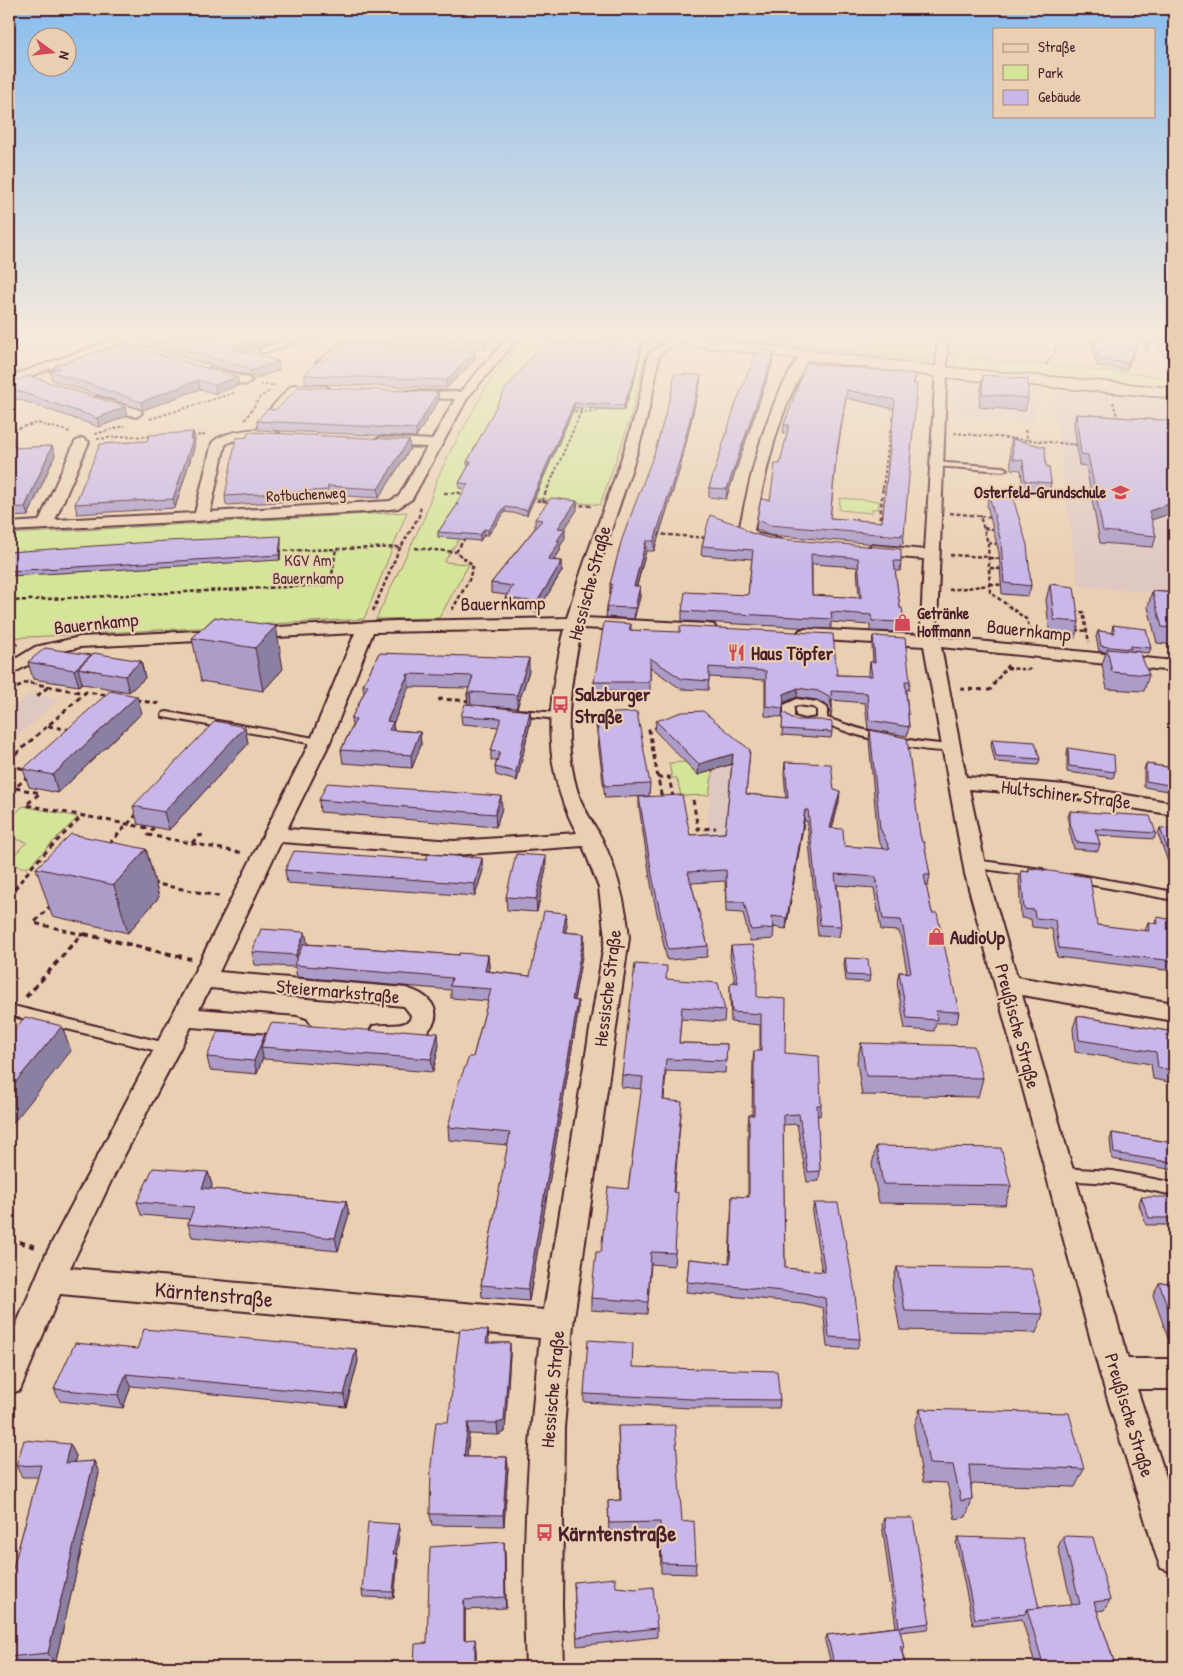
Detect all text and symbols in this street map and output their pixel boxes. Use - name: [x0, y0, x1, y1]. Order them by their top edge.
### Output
- north arrow: [28, 28, 78, 78]
- legend: [993, 28, 1156, 118]
- text: Straße: [1038, 36, 1076, 57]
- text: N: [55, 49, 75, 62]
- text: Park: [1038, 62, 1063, 83]
- text: Gebäude: [1038, 86, 1081, 107]
- street label: Rotbuchenweg: [266, 481, 346, 507]
- place label: Osterfeld-Grundschule: [974, 481, 1107, 503]
- school or university icon: Osterfeld-Grundschule: [1110, 482, 1130, 502]
- street label: Hessische Straße: [561, 522, 617, 643]
- park label: KGV Am Bauernkamp: [272, 549, 344, 589]
- street label: Bauernkamp: [461, 589, 545, 617]
- place label: Getränke Hoffmann: [917, 602, 971, 642]
- street label: Bauernkamp: [53, 606, 139, 640]
- shop icon: Getränke Hoffmann: [893, 612, 913, 632]
- street label: Bauernkamp: [986, 613, 1072, 647]
- place label: Haus Töpfer: [751, 640, 834, 667]
- restaurant icon: Haus Töpfer: [727, 643, 747, 663]
- place label: Salzburger Straße: [575, 681, 651, 730]
- bus stop icon: Salzburger Straße: [551, 695, 571, 715]
- street label: Hultschiner Straße: [1000, 773, 1133, 815]
- place label: AudioUp: [950, 924, 1006, 951]
- shop icon: AudioUp: [926, 927, 946, 947]
- street label: Hessische Straße: [587, 928, 627, 1048]
- street label: Preußische Straße: [989, 961, 1047, 1092]
- street label: Steiermarkstraße: [275, 973, 401, 1009]
- street label: Kärntenstraße: [154, 1274, 274, 1314]
- street label: Hessische Straße: [534, 1329, 570, 1449]
- street label: Preußische Straße: [1099, 1350, 1161, 1480]
- place label: Kärntenstraße: [558, 1518, 677, 1549]
- bus stop icon: Kärntenstraße: [534, 1523, 554, 1543]

